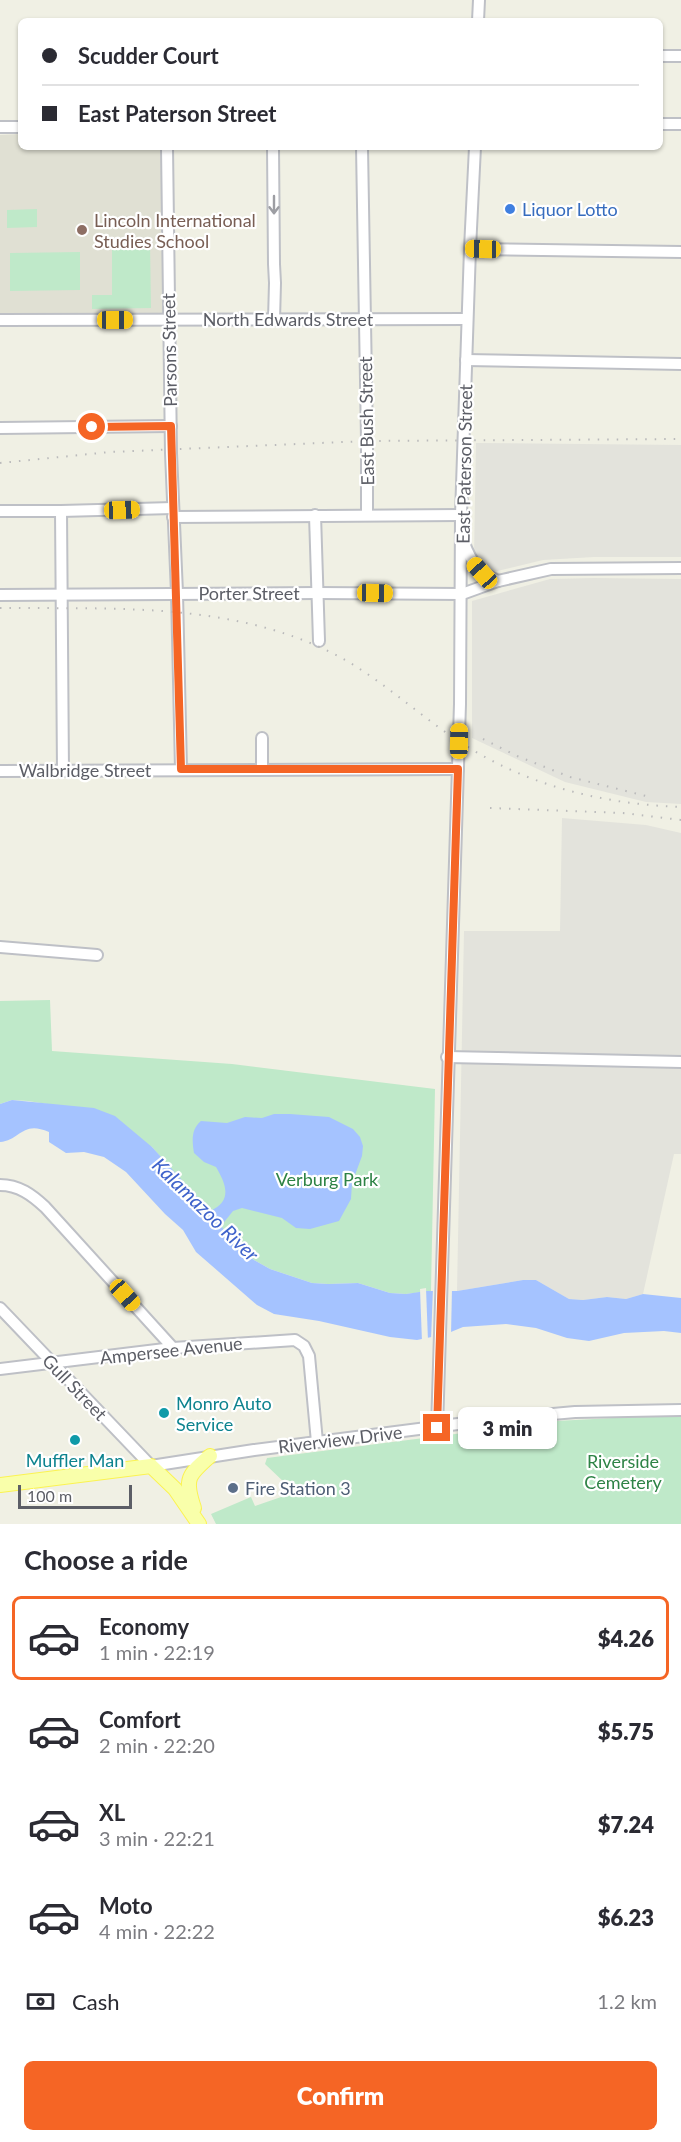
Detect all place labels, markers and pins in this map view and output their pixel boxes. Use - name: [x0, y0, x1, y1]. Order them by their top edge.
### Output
- place label: Liquor Lotto: [522, 198, 618, 220]
- marker: Liquor Lotto: [503, 202, 517, 216]
- place label: Lincoln International Studies School: [94, 209, 256, 252]
- marker: Lincoln International Studies School: [75, 223, 89, 237]
- place label: Monro Auto Service: [176, 1392, 272, 1435]
- marker: Monro Auto Service: [157, 1406, 171, 1420]
- marker: Muffler Man: [68, 1433, 82, 1447]
- place label: Muffler Man: [26, 1449, 124, 1471]
- place label: Fire Station 3: [245, 1477, 351, 1499]
- marker: Fire Station 3: [226, 1481, 240, 1495]

